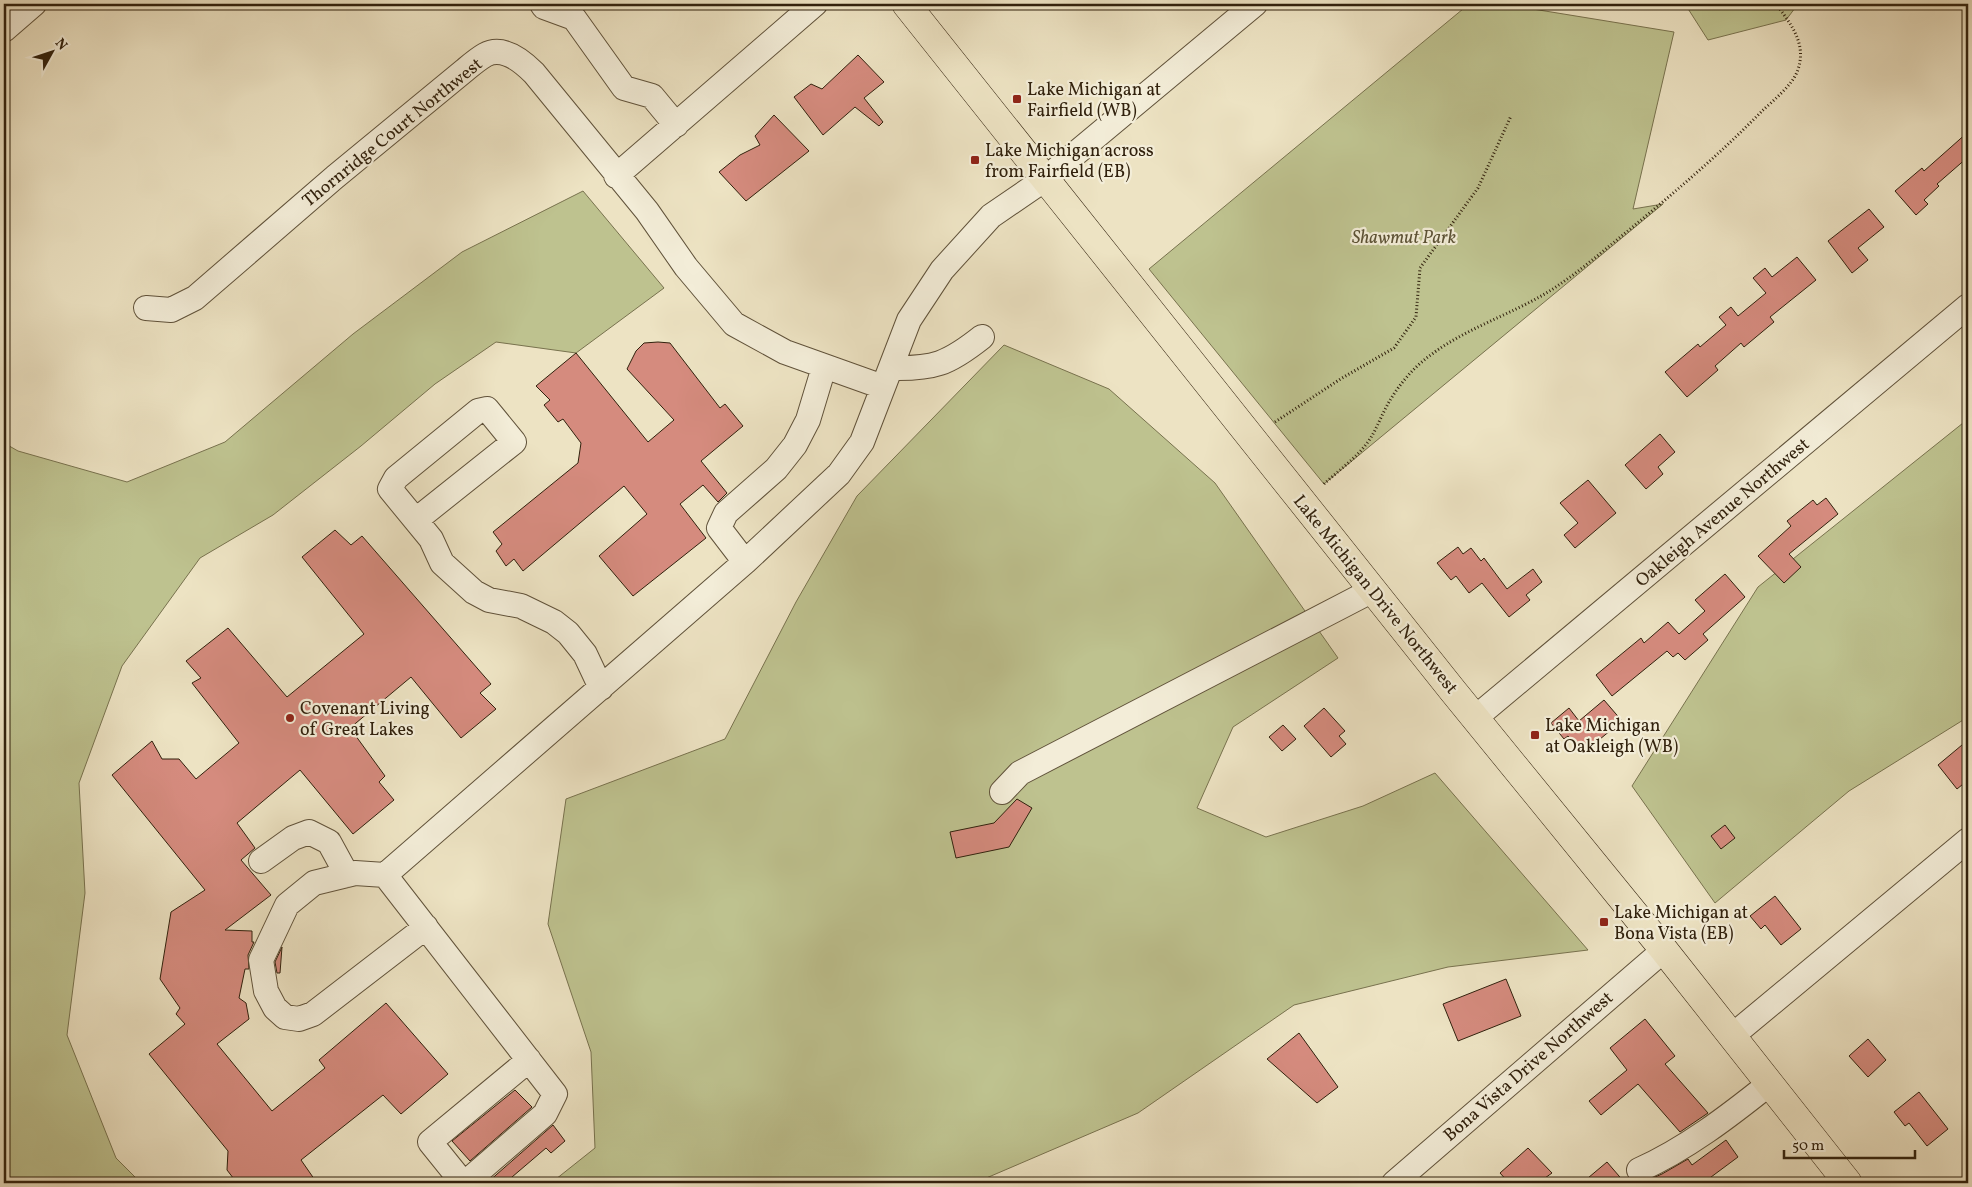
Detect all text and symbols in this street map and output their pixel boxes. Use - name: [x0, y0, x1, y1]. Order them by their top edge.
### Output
- north arrow: [28, 28, 78, 78]
- text: N: [50, 35, 71, 55]
- street label: Thornridge Court Northwest: [298, 53, 488, 214]
- place label: Lake Michigan at Fairfield (WB): [1027, 78, 1161, 124]
- marker: Lake Michigan at Fairfield (WB): [1011, 93, 1023, 105]
- place label: Lake Michigan across from Fairfield (EB): [985, 139, 1154, 185]
- marker: Lake Michigan across from Fairfield (EB): [969, 154, 981, 166]
- park label: Shawmut Park: [1352, 226, 1456, 251]
- street label: Oakleigh Avenue Northwest: [1631, 433, 1815, 594]
- street label: Lake Michigan Drive Northwest: [1287, 490, 1463, 700]
- place label: Covenant Living of Great Lakes: [300, 697, 430, 743]
- marker: Covenant Living of Great Lakes: [284, 712, 296, 724]
- place label: Lake Michigan at Oakleigh (WB): [1545, 714, 1678, 760]
- marker: Lake Michigan at Oakleigh (WB): [1529, 729, 1541, 741]
- place label: Lake Michigan at Bona Vista (EB): [1614, 901, 1748, 947]
- marker: Lake Michigan at Bona Vista (EB): [1598, 916, 1610, 928]
- street label: Bona Vista Drive Northwest: [1439, 986, 1619, 1148]
- scale bar: [1784, 1127, 1916, 1159]
- text: 50 m: [1792, 1136, 1824, 1157]

